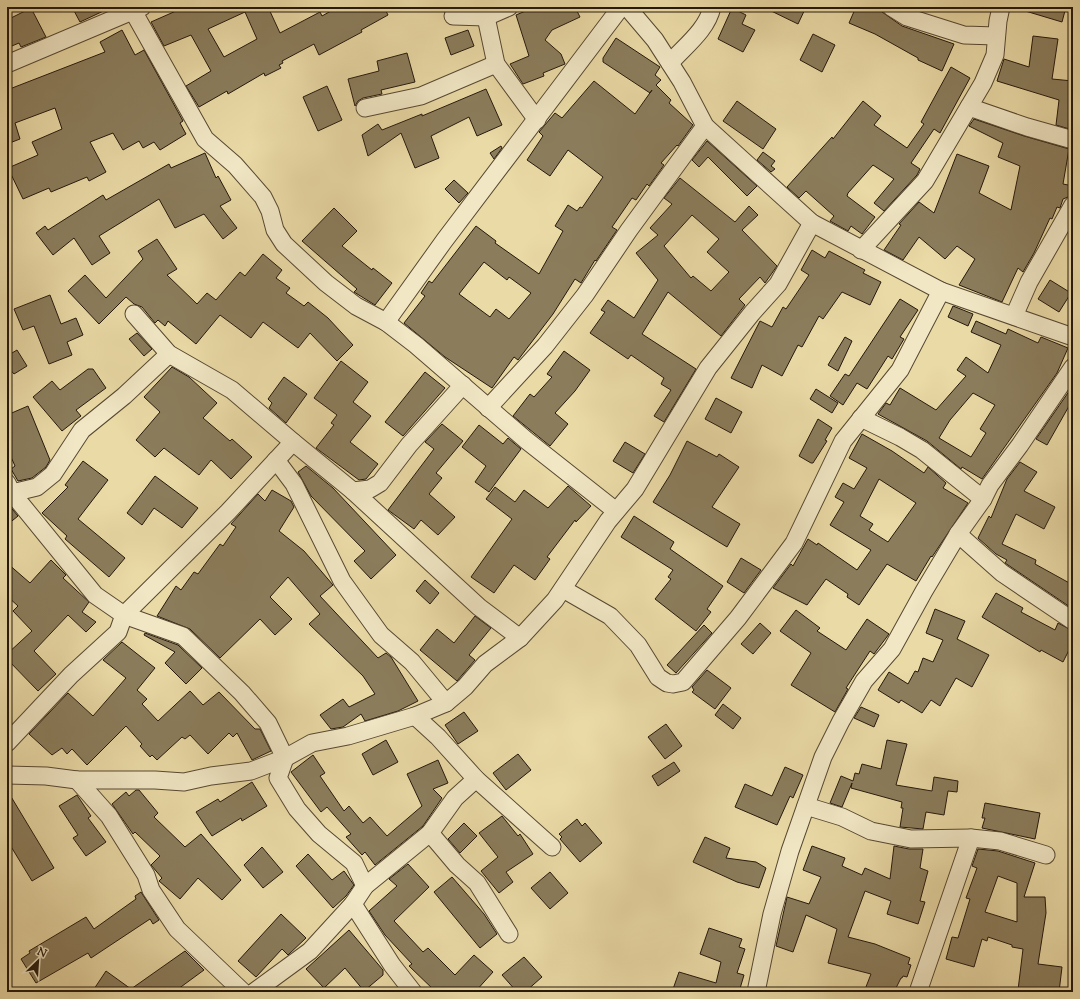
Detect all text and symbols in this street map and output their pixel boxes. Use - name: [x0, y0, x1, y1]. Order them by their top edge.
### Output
- north arrow: [18, 941, 58, 981]
- text: N: [34, 943, 49, 962]

